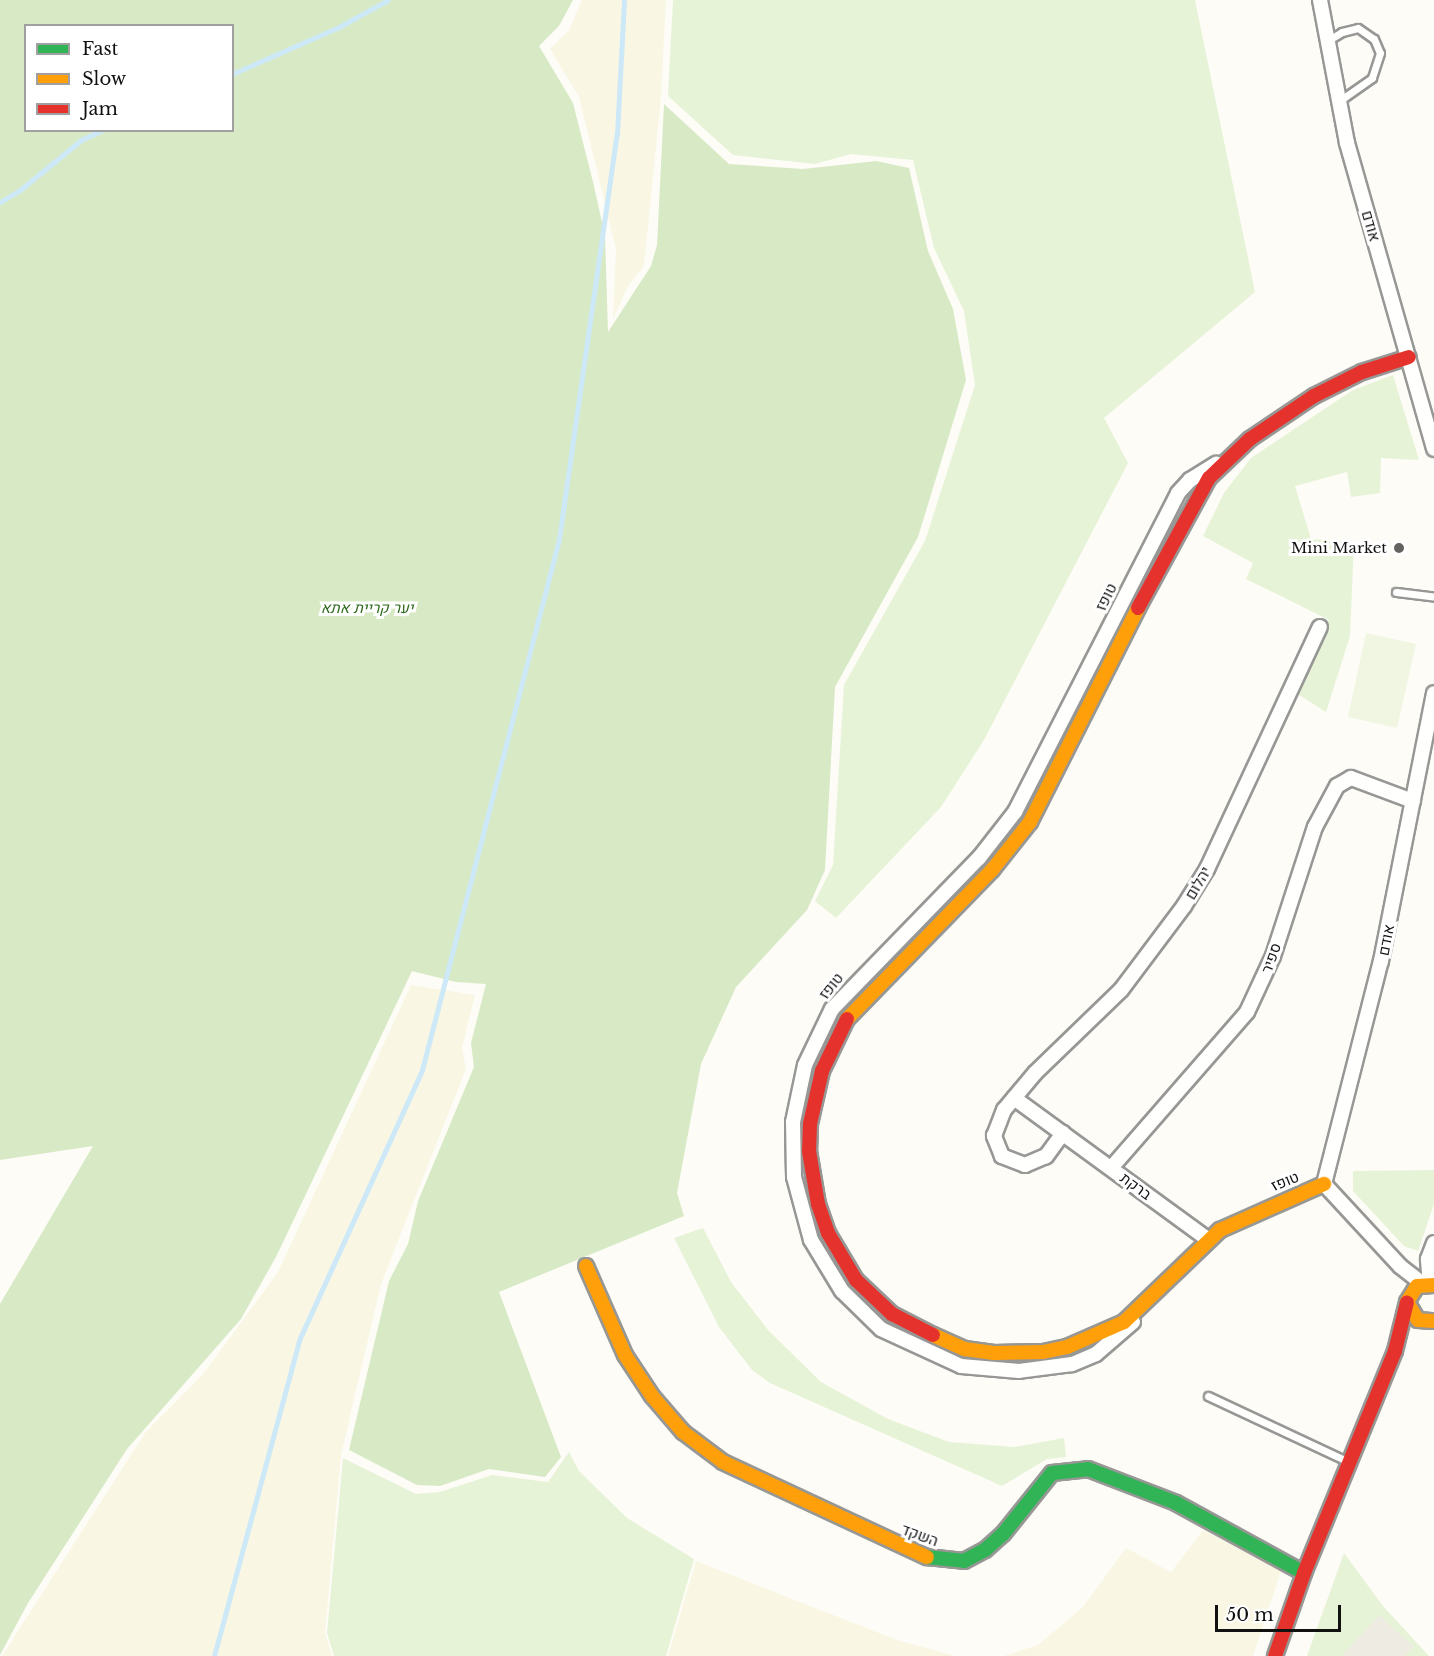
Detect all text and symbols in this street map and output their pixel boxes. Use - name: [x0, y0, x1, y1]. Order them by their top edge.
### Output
- legend: [24, 24, 234, 132]
- text: Fast: [82, 38, 118, 60]
- text: Slow: [82, 68, 126, 90]
- text: Jam: [82, 98, 118, 120]
- street label: אודם: [1358, 208, 1384, 244]
- place label: Mini Market: [1291, 539, 1387, 557]
- marker: Mini Market: [1392, 541, 1406, 555]
- street label: טופז: [1092, 580, 1120, 614]
- park label: יער קריית אתא: [321, 599, 413, 617]
- street label: יהלום: [1181, 863, 1215, 903]
- street label: אודם: [1374, 923, 1398, 957]
- street label: ספיר: [1257, 940, 1285, 976]
- street label: טופז: [815, 969, 847, 1003]
- street label: טופז: [1268, 1167, 1302, 1195]
- street label: ברקת: [1117, 1169, 1155, 1203]
- street label: השקד: [899, 1520, 941, 1550]
- scale bar: [1218, 1593, 1344, 1631]
- text: 50 m: [1226, 1604, 1274, 1626]

